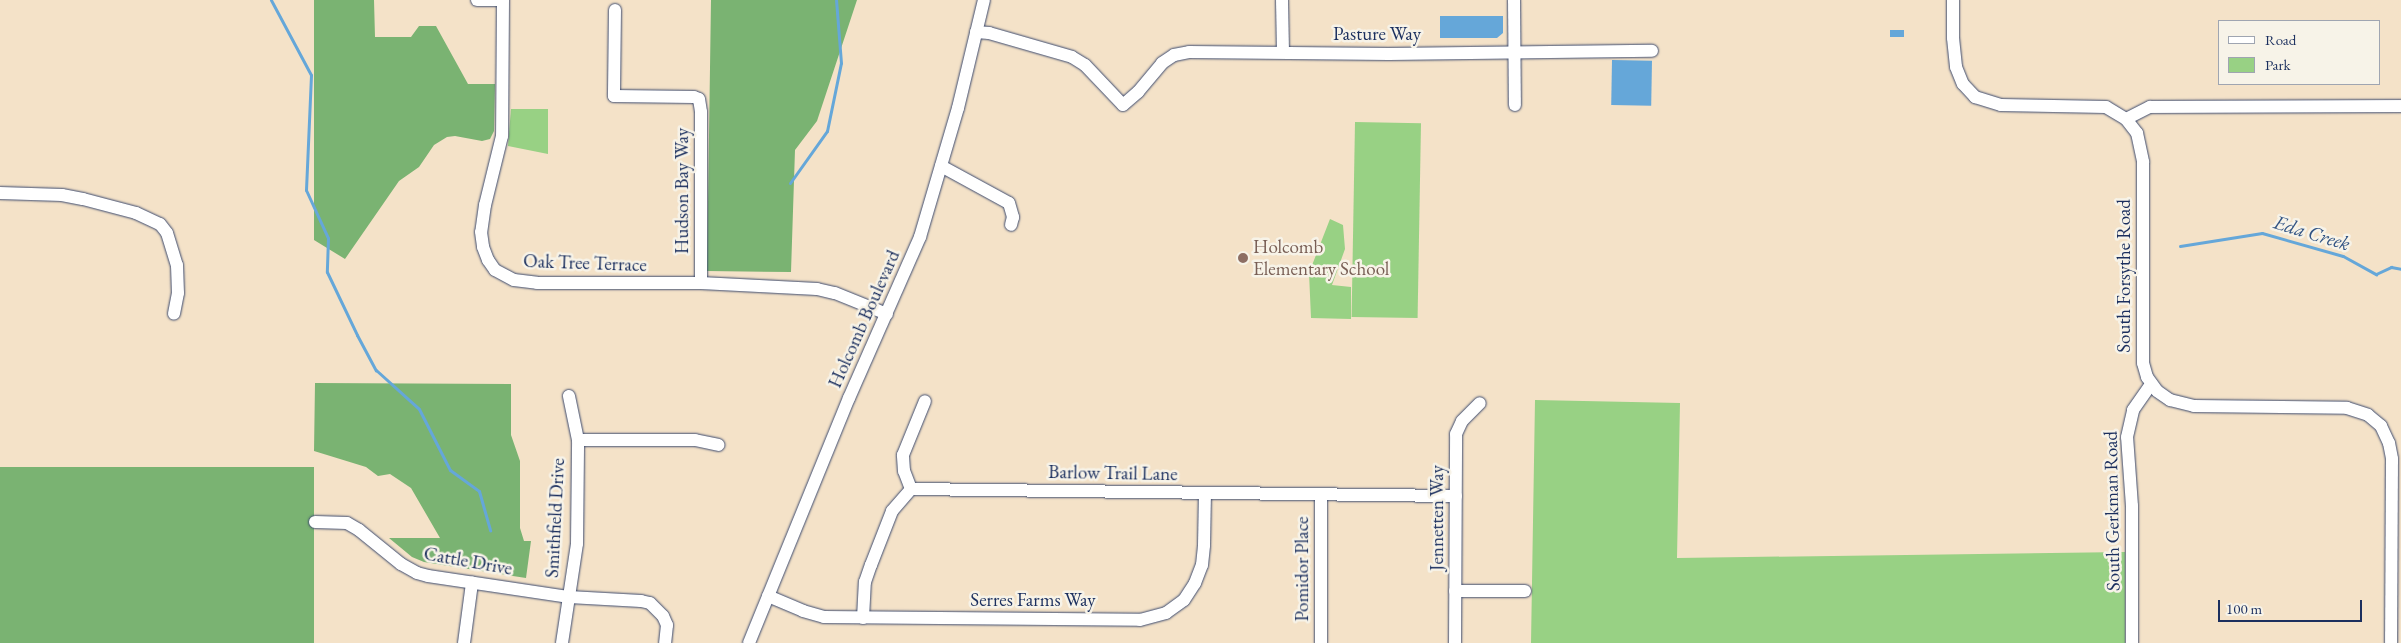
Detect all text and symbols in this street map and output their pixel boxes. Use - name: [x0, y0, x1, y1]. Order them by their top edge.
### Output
- legend: [2218, 20, 2381, 85]
- street label: Pasture Way: [1333, 23, 1421, 45]
- text: Road: [2265, 30, 2296, 49]
- text: Park: [2265, 55, 2291, 74]
- street label: Hudson Bay Way: [671, 128, 693, 254]
- street label: South Forsythe Road: [2113, 199, 2135, 353]
- water label: Eda Creek: [2271, 210, 2353, 256]
- place label: Holcomb Elementary School: [1253, 236, 1389, 280]
- street label: Holcomb Boulevard: [823, 247, 905, 391]
- street label: Oak Tree Terrace: [523, 249, 647, 277]
- marker: Holcomb Elementary School: [1237, 252, 1249, 264]
- street label: South Gerkman Road: [2099, 431, 2125, 591]
- street label: Smithfield Drive: [540, 458, 570, 578]
- street label: Barlow Trail Lane: [1048, 460, 1178, 486]
- street label: Jennetten Way: [1426, 465, 1448, 571]
- street label: Pomidor Place: [1291, 517, 1313, 621]
- street label: Cattle Drive: [422, 542, 514, 580]
- street label: Serres Farms Way: [970, 589, 1096, 611]
- scale bar: [2221, 590, 2365, 622]
- text: 100 m: [2226, 599, 2262, 618]

